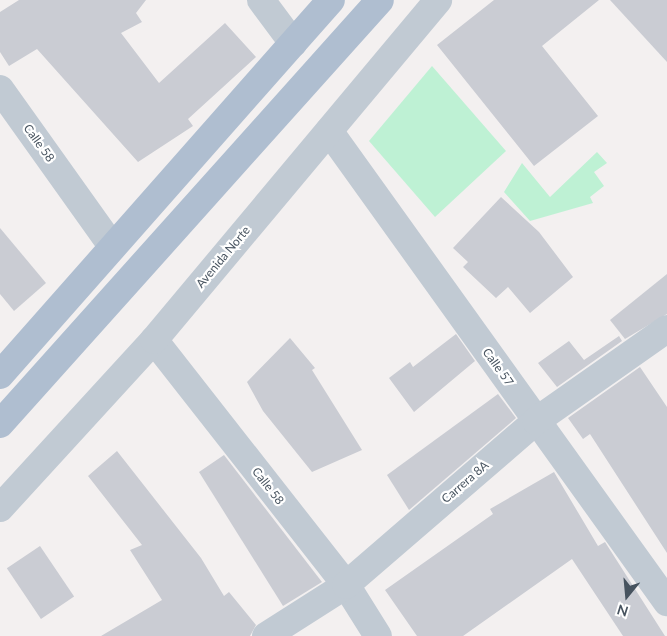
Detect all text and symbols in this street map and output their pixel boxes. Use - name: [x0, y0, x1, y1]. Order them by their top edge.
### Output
- street label: Calle 58: [21, 121, 57, 165]
- street label: Avenida Norte: [193, 223, 253, 291]
- street label: Calle 57: [480, 345, 516, 389]
- street label: Carrera 8A: [439, 458, 491, 506]
- street label: Calle 58: [249, 465, 287, 507]
- north arrow: [602, 571, 652, 621]
- text: N: [615, 601, 630, 621]

